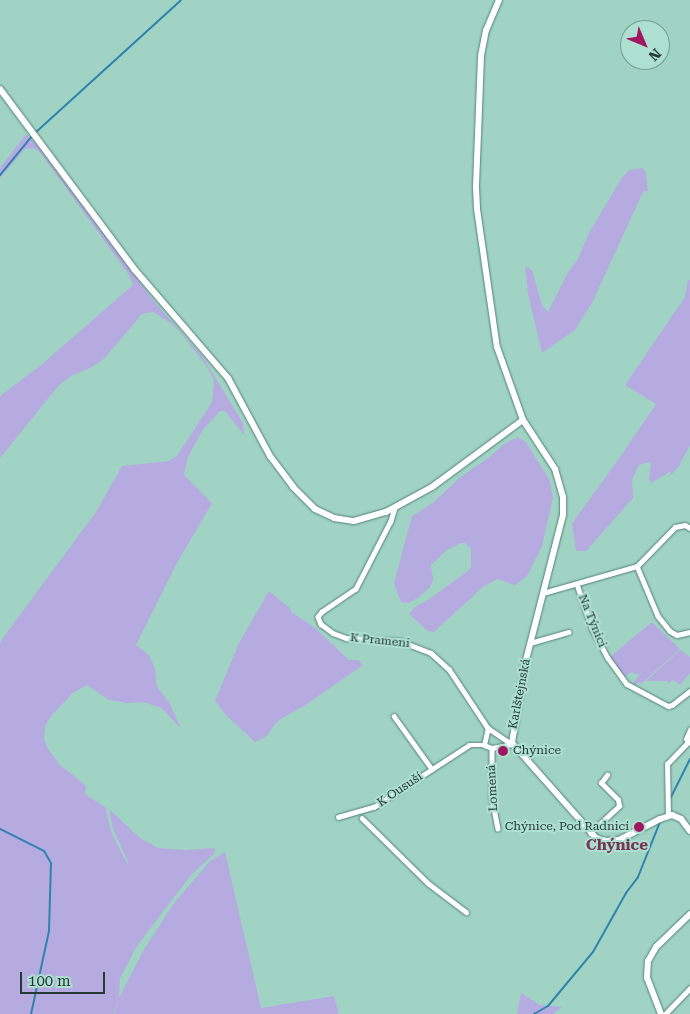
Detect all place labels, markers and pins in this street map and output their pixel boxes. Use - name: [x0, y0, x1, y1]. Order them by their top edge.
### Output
- place label: Chýnice: [513, 744, 561, 758]
- marker: Chýnice: [497, 745, 509, 757]
- place label: Chýnice, Pod Radnicí: [505, 820, 629, 834]
- marker: Chýnice, Pod Radnicí: [633, 821, 645, 833]

